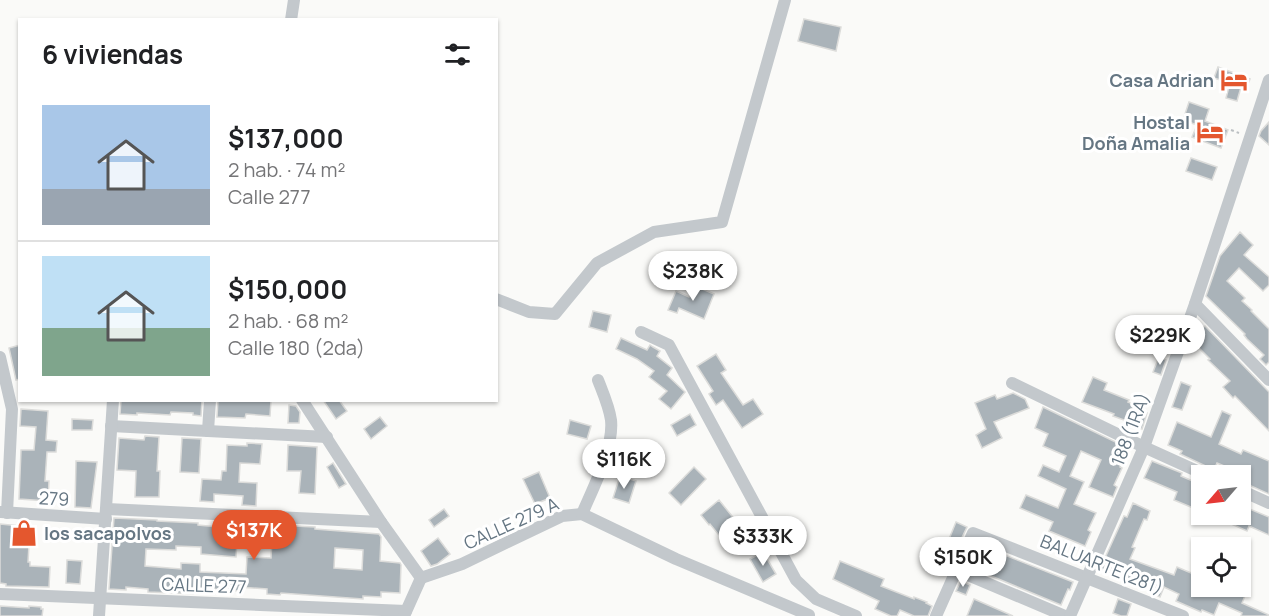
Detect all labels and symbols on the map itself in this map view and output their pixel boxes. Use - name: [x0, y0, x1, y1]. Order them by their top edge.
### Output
- hotel icon: Casa Adrian: [1219, 65, 1249, 95]
- place label: Casa Adrian: [1110, 68, 1214, 92]
- place label: Hostal Doña Amalia: [1082, 110, 1190, 155]
- hotel icon: Hostal Doña Amalia: [1195, 117, 1225, 147]
- pin: $238K: [651, 251, 735, 302]
- pin: $229K: [1118, 315, 1202, 366]
- street label: 188 (1RA): [1105, 389, 1155, 469]
- pin: $116K: [582, 439, 666, 490]
- north arrow: [1191, 465, 1251, 525]
- street label: 279: [38, 485, 70, 511]
- street label: CALLE 279 A: [460, 491, 563, 555]
- pin: $137K: [212, 510, 296, 561]
- pin: $333K: [721, 516, 805, 567]
- shop icon: los sacapolvos: [9, 518, 39, 548]
- place label: los sacapolvos: [44, 521, 172, 545]
- street label: BALUARTE(281): [1037, 528, 1167, 600]
- pin: $150K: [921, 537, 1005, 588]
- street label: CALLE 277: [161, 572, 247, 598]

